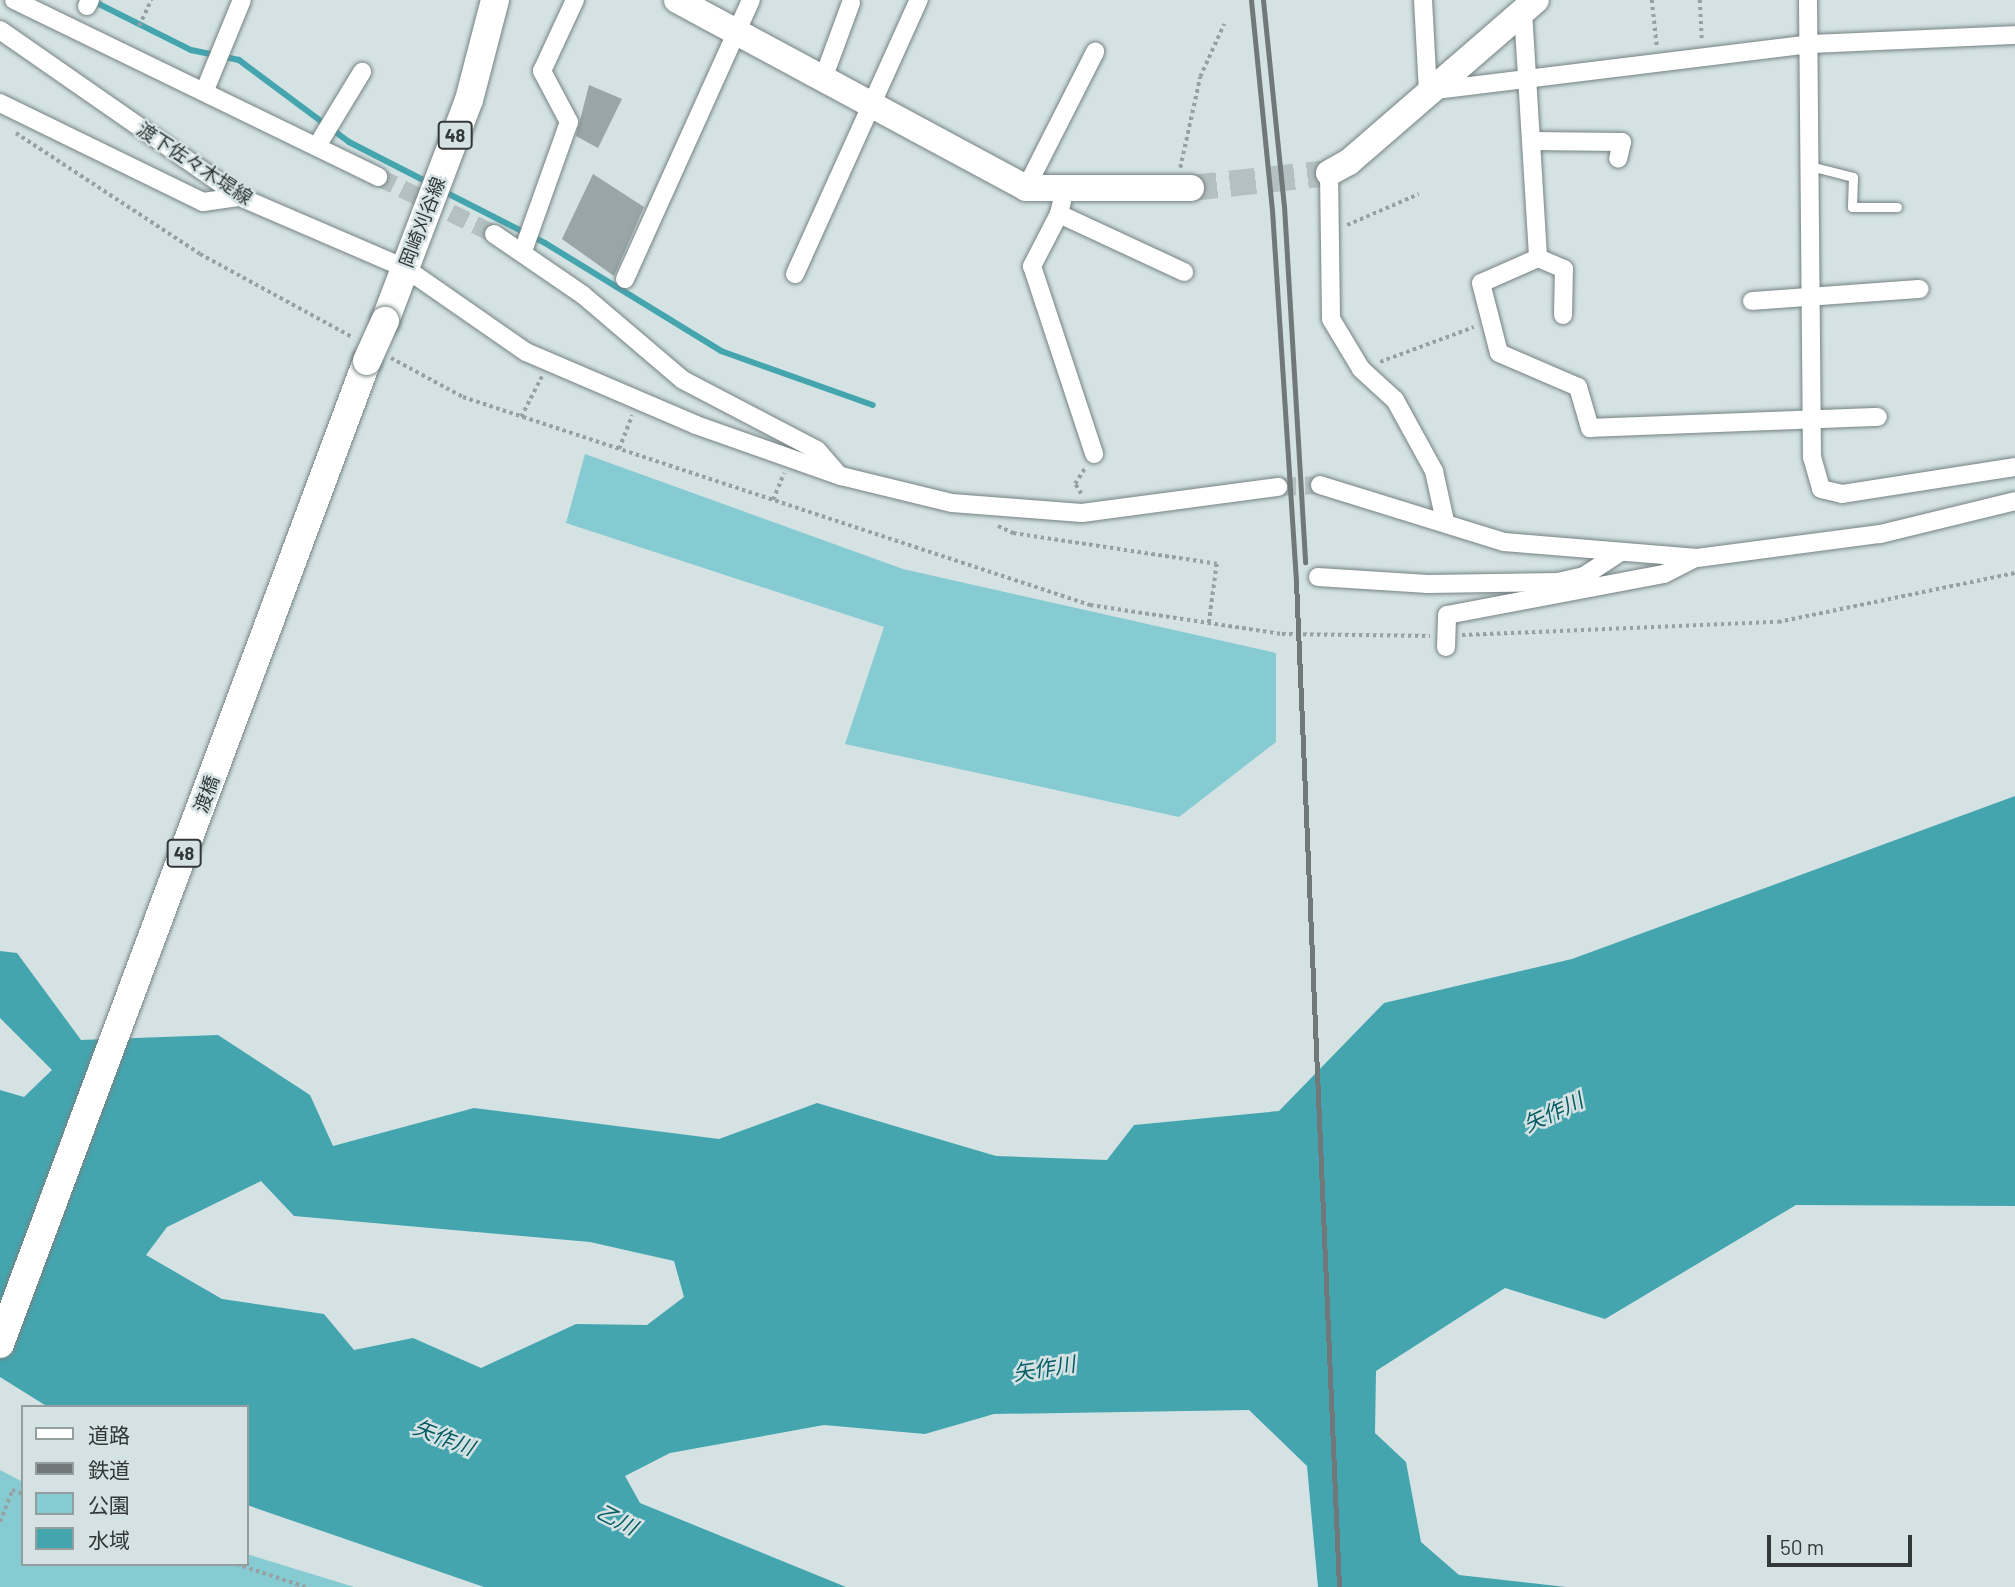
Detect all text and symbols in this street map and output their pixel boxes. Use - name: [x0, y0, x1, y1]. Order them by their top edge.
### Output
- street label: 渡下佐々木堤線: [133, 117, 257, 209]
- road number: 48: [438, 120, 472, 150]
- street label: 岡崎刈谷線: [394, 174, 450, 270]
- street label: 渡橋: [189, 772, 223, 816]
- road number: 48: [166, 838, 202, 868]
- water label: 矢作川: [1519, 1087, 1587, 1137]
- water label: 矢作川: [1011, 1351, 1077, 1385]
- legend: [21, 1405, 248, 1566]
- water label: 矢作川: [410, 1414, 478, 1460]
- text: 道路: [88, 1422, 130, 1447]
- text: 鉄道: [88, 1457, 130, 1482]
- text: 公園: [88, 1492, 130, 1517]
- water label: 乙川: [593, 1498, 641, 1540]
- scale bar: [1770, 1520, 1915, 1564]
- text: 水域: [88, 1527, 130, 1552]
- text: 50 m: [1780, 1534, 1824, 1559]

